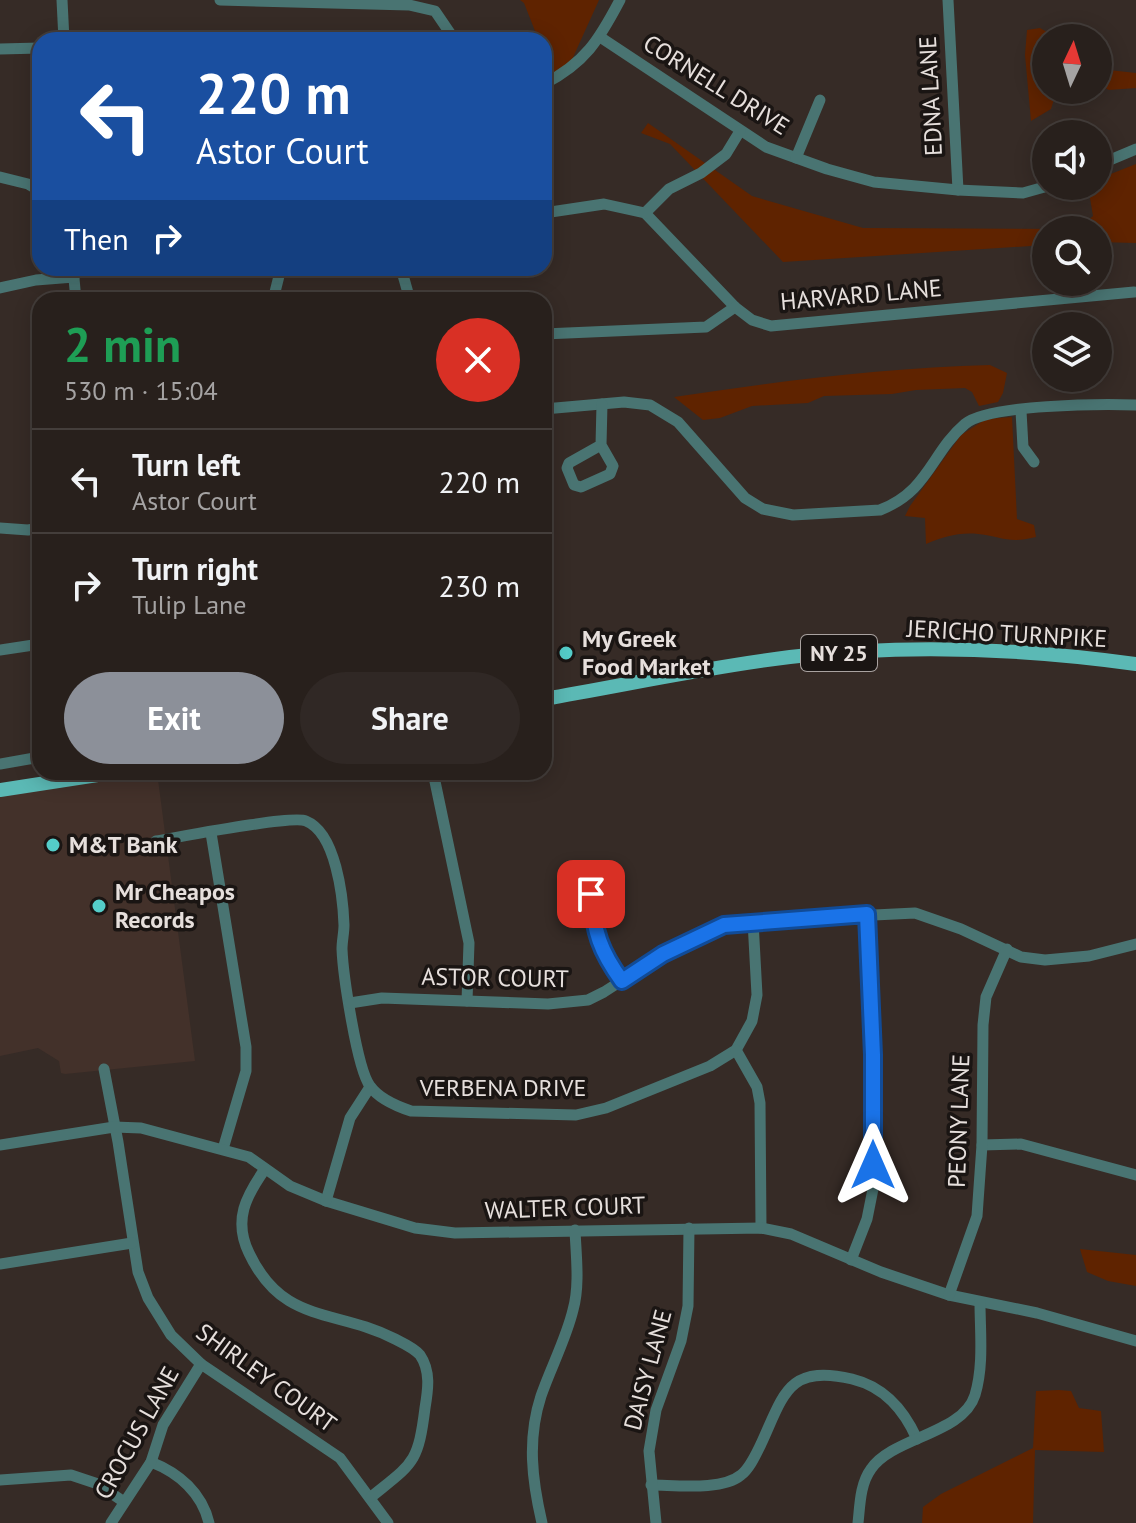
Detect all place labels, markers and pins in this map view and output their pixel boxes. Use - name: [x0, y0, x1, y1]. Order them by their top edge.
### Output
- place label: My Greek Food Market: [582, 623, 711, 682]
- marker: My Greek Food Market: [557, 644, 575, 662]
- place label: M&T Bank: [69, 829, 178, 860]
- marker: M&T Bank: [44, 836, 62, 854]
- pin: [557, 860, 625, 928]
- place label: Mr Cheapos Records: [115, 876, 235, 935]
- marker: Mr Cheapos Records: [90, 897, 108, 915]

